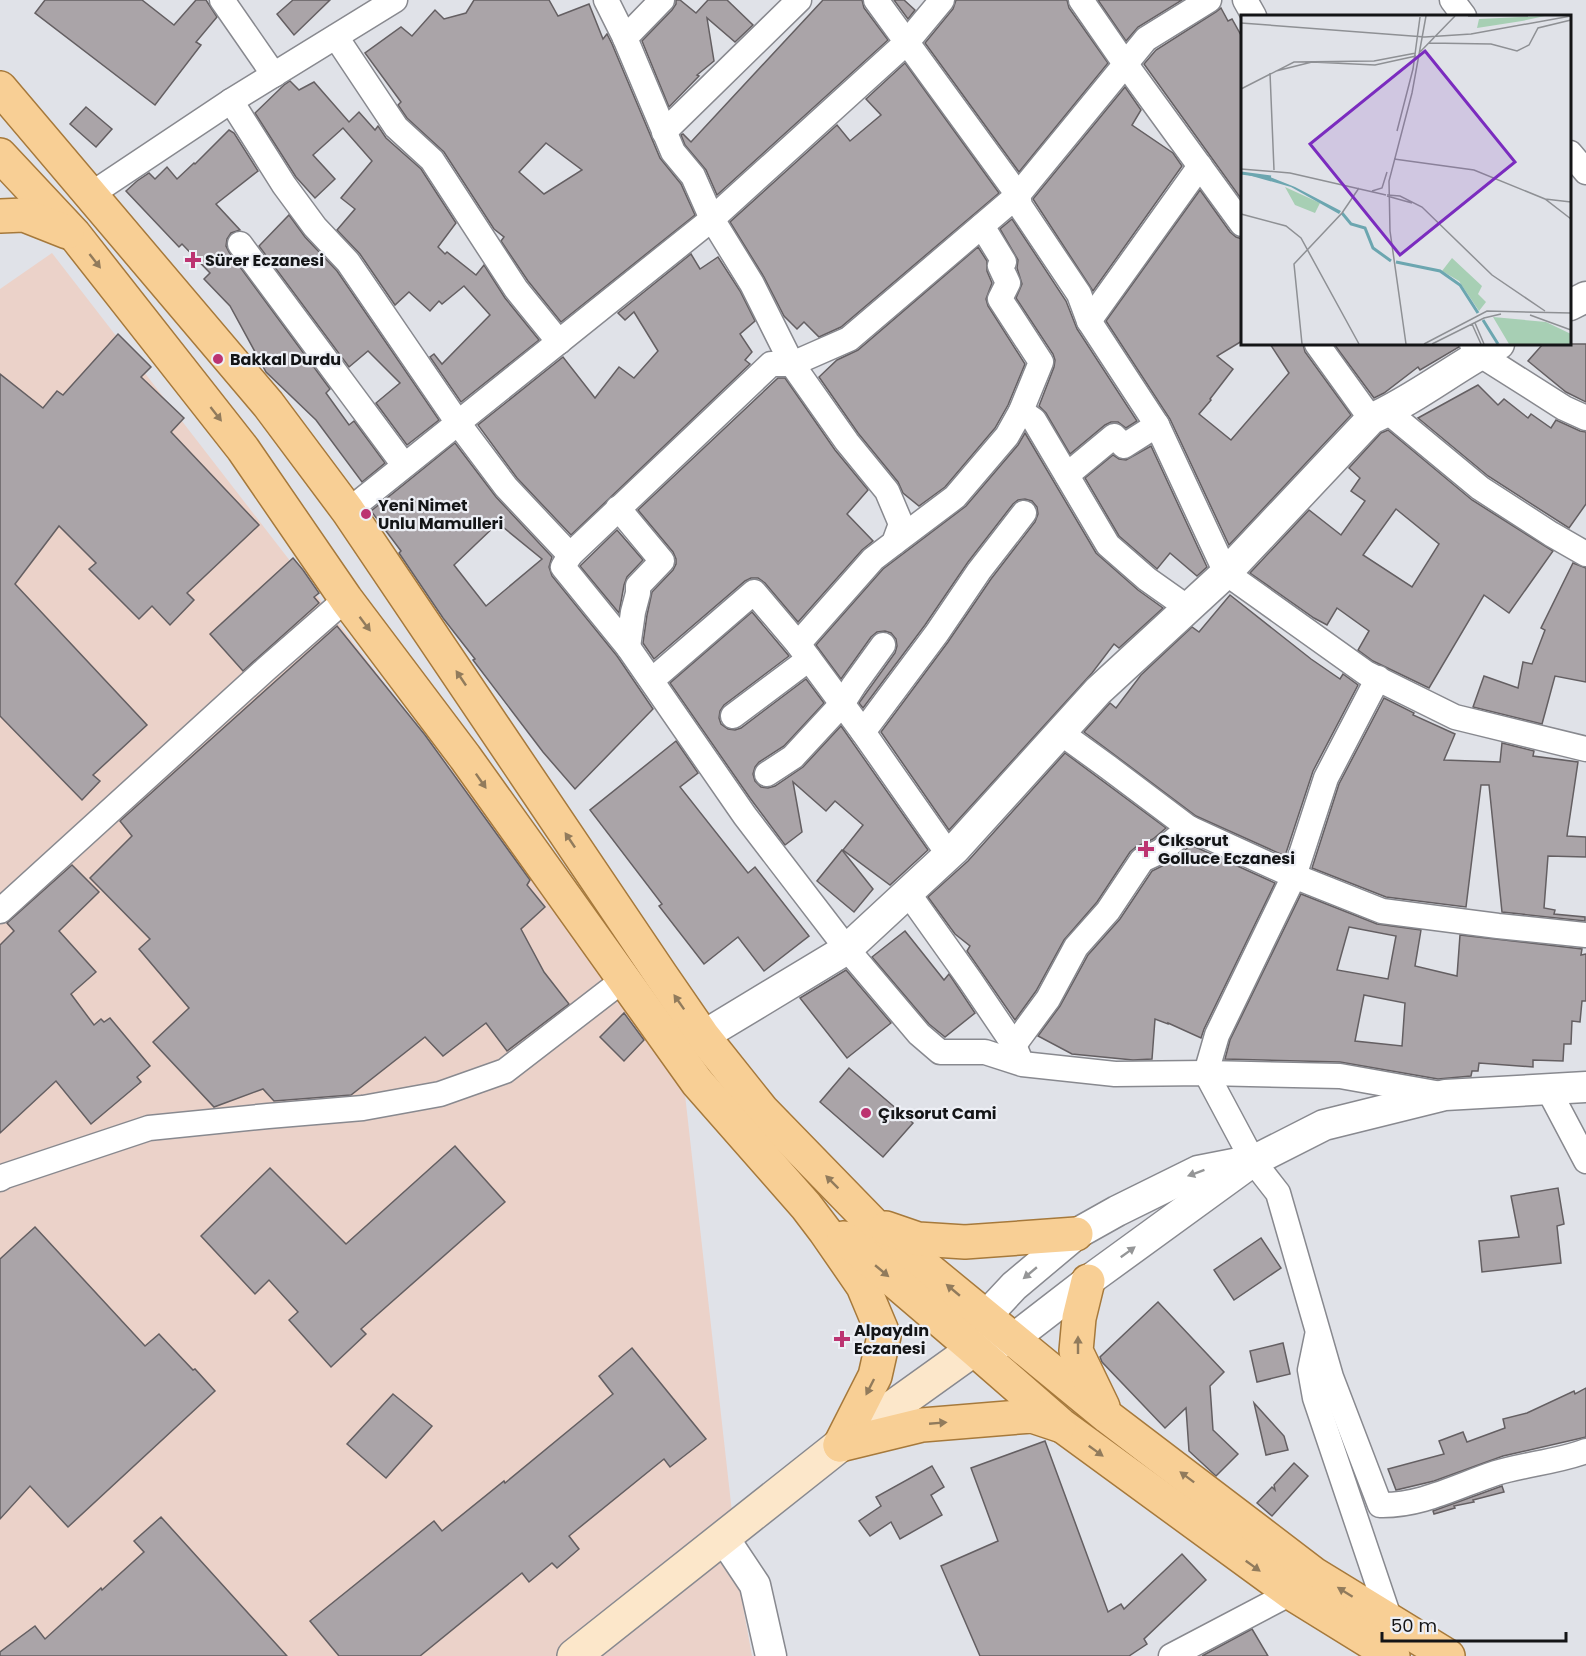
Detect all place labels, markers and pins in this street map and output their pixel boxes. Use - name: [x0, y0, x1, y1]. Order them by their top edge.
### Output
- place label: Sürer Eczanesi: [205, 249, 324, 272]
- marker: Sürer Eczanesi: [186, 253, 200, 267]
- place label: Bakkal Durdu: [230, 348, 341, 371]
- marker: Bakkal Durdu: [211, 352, 225, 366]
- place label: Yeni Nimet Unlu Mamulleri: [378, 494, 503, 535]
- marker: Yeni Nimet Unlu Mamulleri: [359, 507, 373, 521]
- place label: Cıksorut Golluce Eczanesi: [1158, 829, 1295, 870]
- marker: Cıksorut Golluce Eczanesi: [1139, 842, 1153, 856]
- place label: Çıksorut Cami: [878, 1102, 997, 1125]
- marker: Çıksorut Cami: [859, 1106, 873, 1120]
- place label: Alpaydın Eczanesi: [854, 1319, 929, 1360]
- marker: Alpaydın Eczanesi: [835, 1332, 849, 1346]

